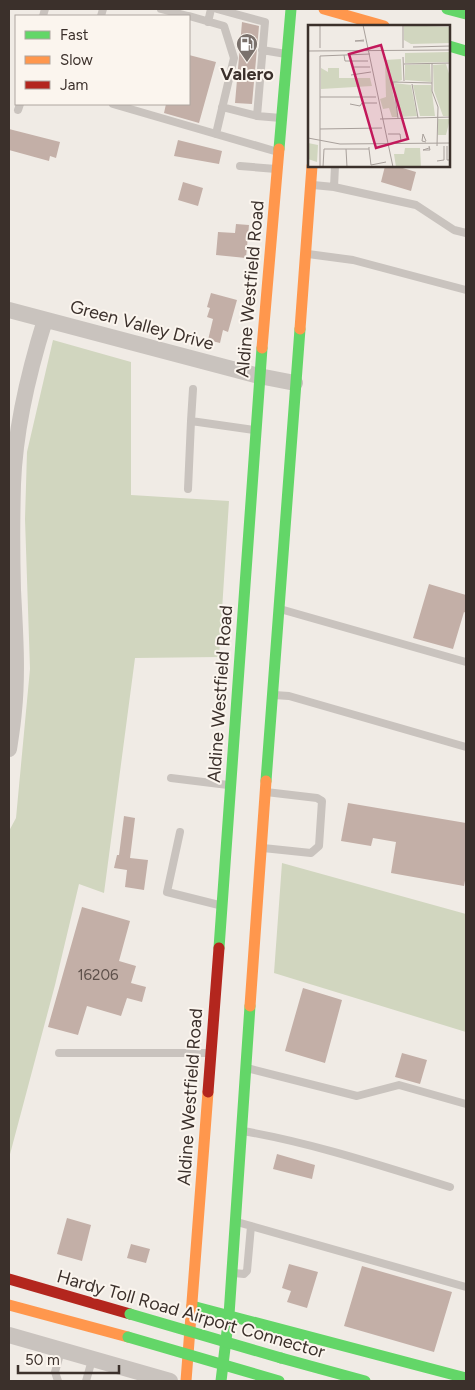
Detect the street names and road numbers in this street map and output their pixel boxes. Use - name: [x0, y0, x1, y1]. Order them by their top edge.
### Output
- street label: Aldine Westfield Road: [231, 199, 269, 379]
- street label: Green Valley Drive: [68, 295, 216, 355]
- street label: Aldine Westfield Road: [203, 605, 237, 783]
- street label: Aldine Westfield Road: [173, 1008, 207, 1186]
- street label: Hardy Toll Road Airport Connector: [54, 1265, 328, 1363]

